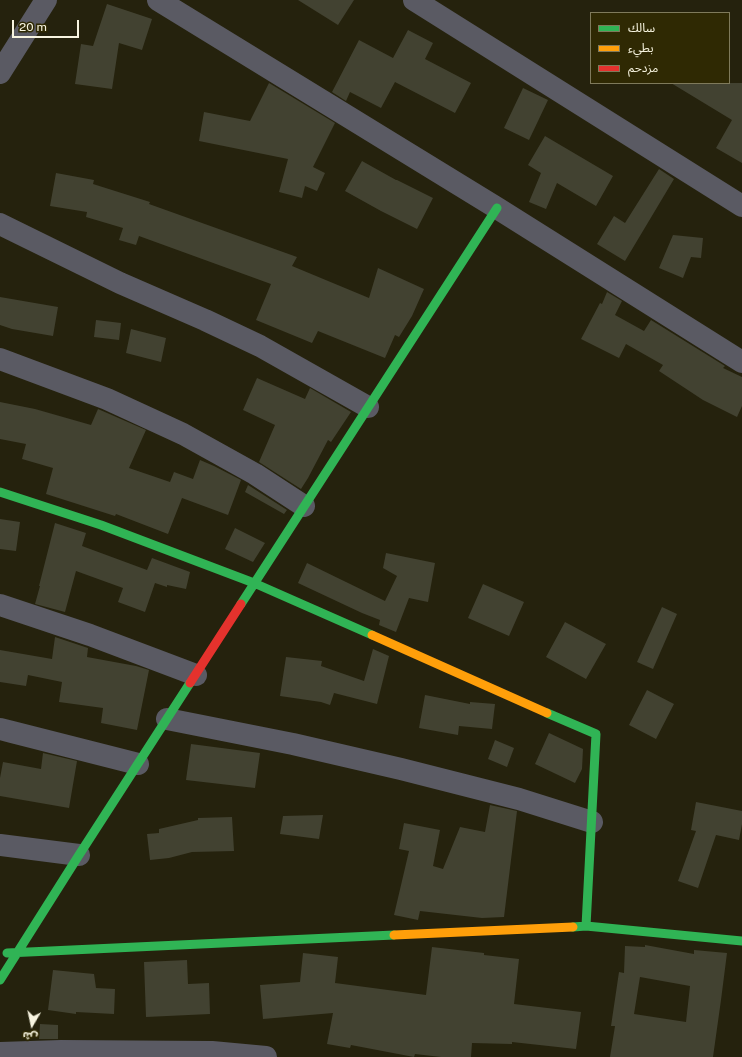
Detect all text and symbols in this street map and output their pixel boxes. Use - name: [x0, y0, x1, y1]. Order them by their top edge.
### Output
- scale bar: [14, 12, 81, 38]
- legend: [590, 12, 730, 84]
- text: 20 m: [19, 20, 47, 34]
- text: سالك: [628, 21, 655, 35]
- text: بطيء: [628, 41, 654, 55]
- text: مزدحم: [628, 61, 658, 75]
- north arrow: [12, 1005, 52, 1045]
- text: ش: [22, 1030, 39, 1044]

